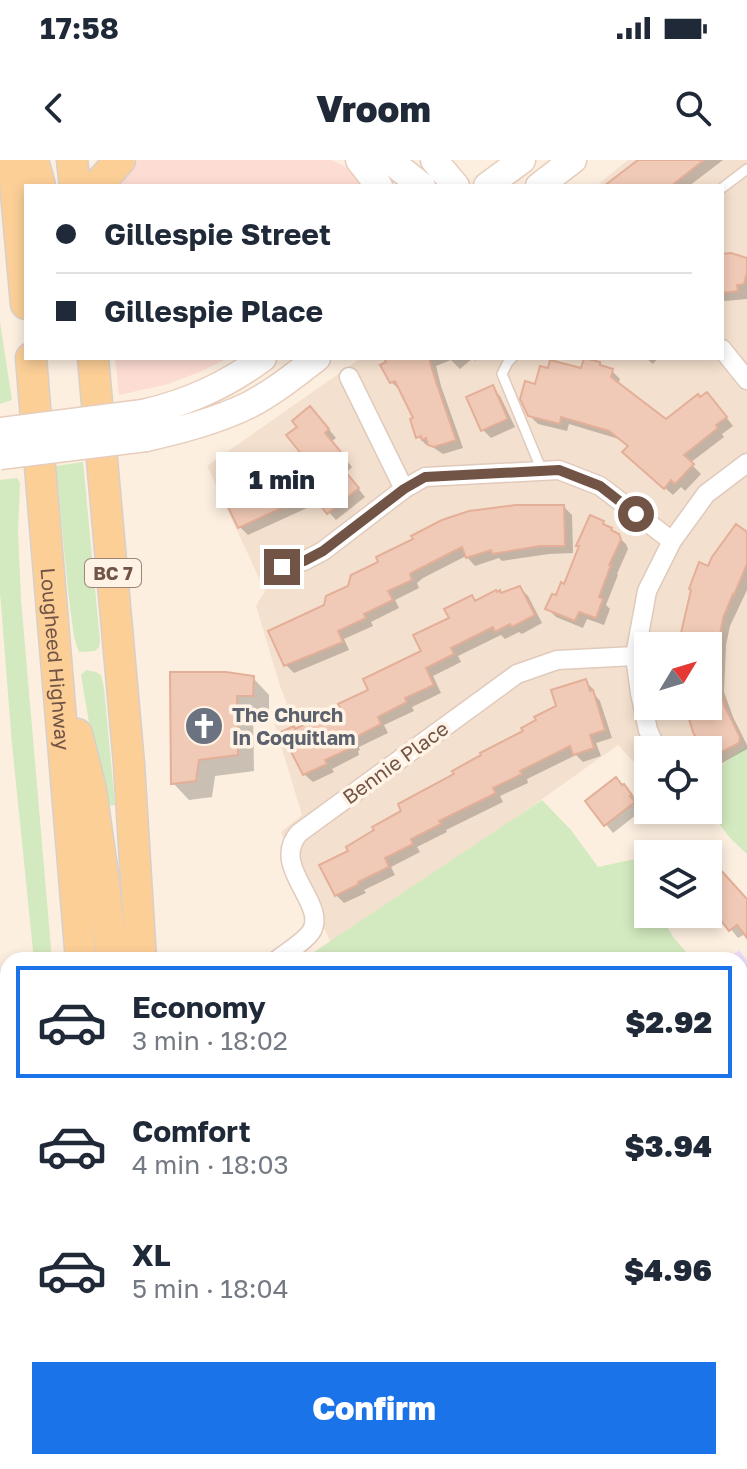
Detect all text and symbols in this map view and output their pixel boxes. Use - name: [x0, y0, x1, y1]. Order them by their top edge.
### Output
- text: 17:58: [40, 10, 119, 46]
- icon: back: [32, 86, 76, 130]
- icon: search: [671, 86, 715, 130]
- text: Vroom: [316, 87, 431, 130]
- text: Gillespie Street: [104, 216, 331, 252]
- text: Gillespie Place: [104, 293, 323, 329]
- callout: 1 min: [216, 451, 348, 507]
- text: 1 min: [249, 464, 315, 495]
- route start: [618, 496, 654, 532]
- route end: [264, 549, 300, 585]
- road number: BC 7: [85, 559, 141, 587]
- street label: Lougheed Highway: [36, 567, 76, 751]
- north arrow: [634, 632, 722, 720]
- map controls: [634, 632, 722, 928]
- place label: The Church In Coquitlam: [232, 702, 356, 749]
- church icon: The Church In Coquitlam: [183, 705, 225, 747]
- street label: Bennie Place: [337, 716, 453, 808]
- button: locate: [634, 736, 722, 824]
- button: layers: [634, 840, 722, 928]
- icon: car: [36, 986, 108, 1058]
- text: Economy: [132, 989, 266, 1025]
- text: $2.92: [625, 1004, 712, 1040]
- text: 3 min · 18:02: [132, 1025, 288, 1056]
- icon: car: [36, 1110, 108, 1182]
- text: Comfort: [132, 1113, 251, 1149]
- text: $3.94: [625, 1128, 712, 1164]
- text: 4 min · 18:03: [132, 1149, 289, 1180]
- icon: car: [36, 1234, 108, 1306]
- text: XL: [132, 1237, 171, 1273]
- text: $4.96: [624, 1252, 712, 1288]
- text: 5 min · 18:04: [132, 1273, 289, 1304]
- button: Confirm: [32, 1362, 716, 1454]

